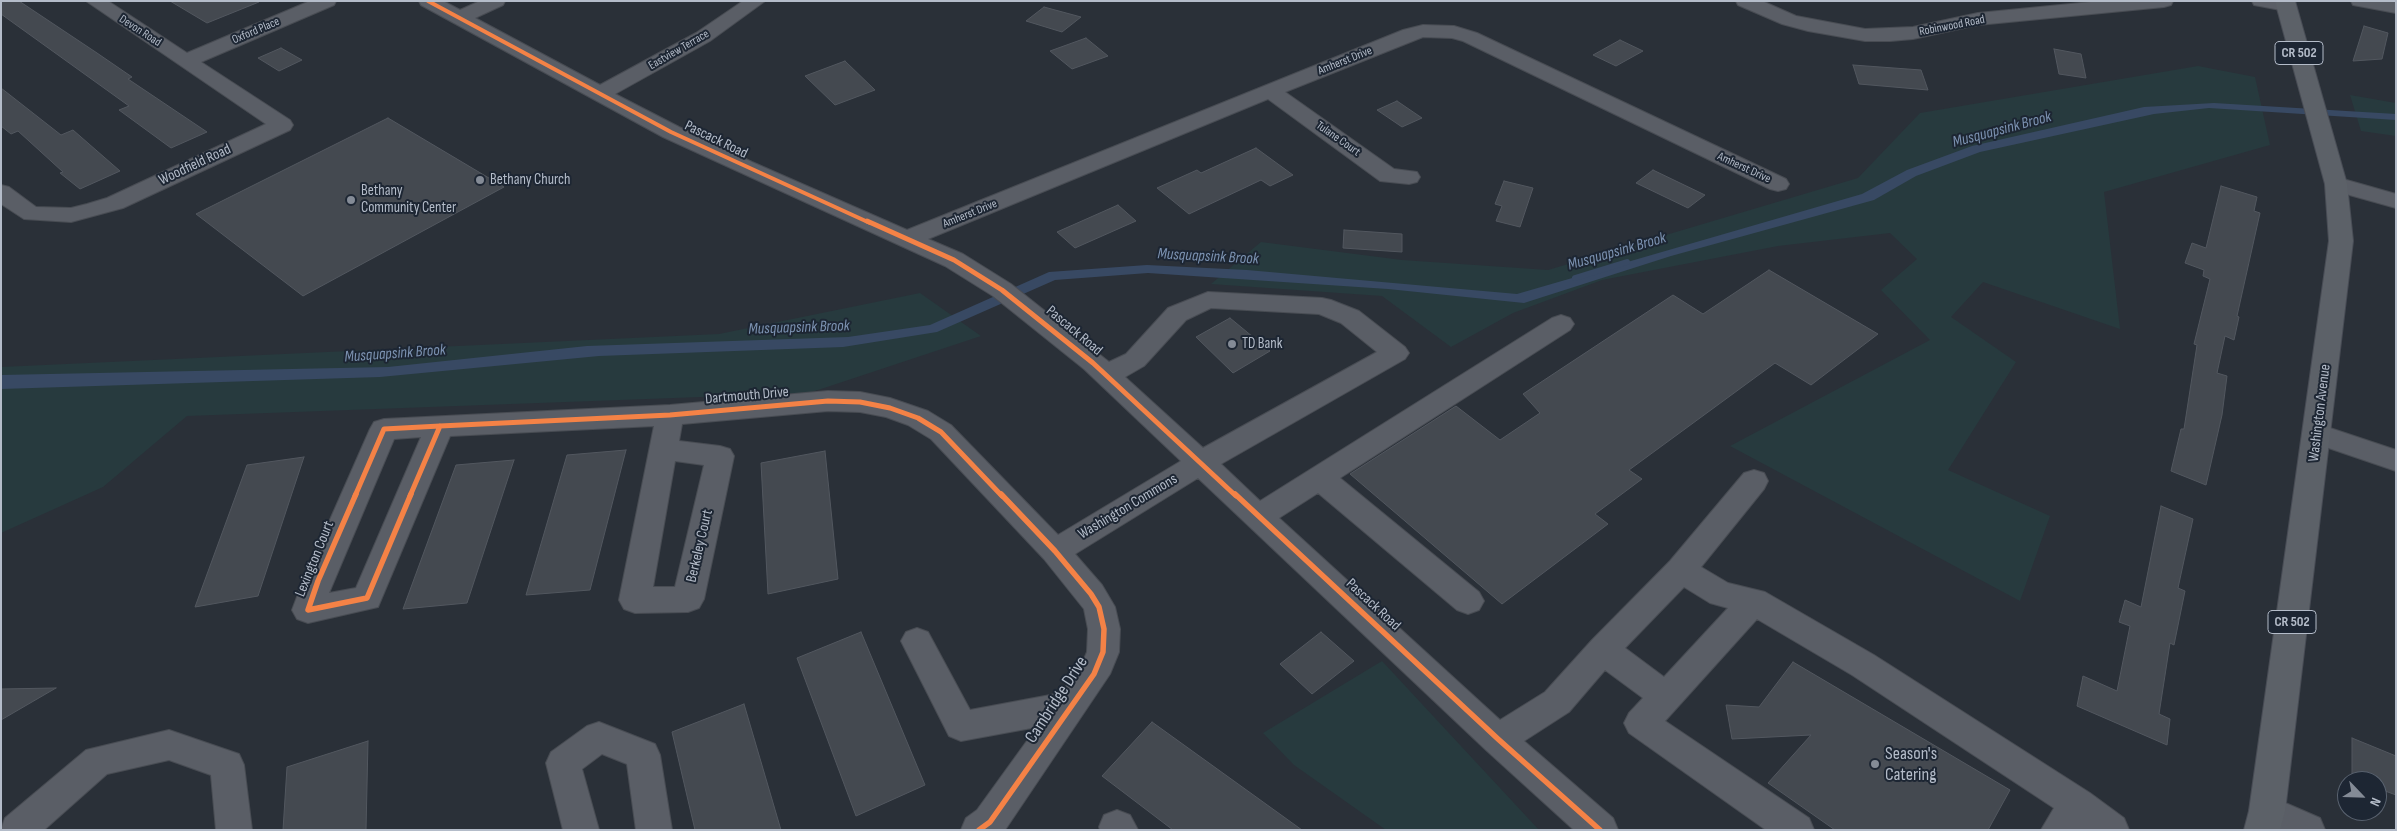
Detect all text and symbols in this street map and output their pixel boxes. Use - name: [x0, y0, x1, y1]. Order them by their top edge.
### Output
- street label: Devon Road: [116, 12, 164, 50]
- street label: Robinwood Road: [1918, 13, 1986, 39]
- street label: Oxford Place: [230, 15, 282, 47]
- street label: Eastview Terrace: [646, 27, 712, 73]
- road number: CR 502: [2275, 42, 2323, 64]
- street label: Amherst Drive: [1316, 44, 1374, 78]
- water label: Musquapsink Brook: [1951, 108, 2053, 152]
- street label: Pascack Road: [682, 117, 750, 163]
- street label: Tulane Court: [1313, 119, 1363, 159]
- street label: Woodfield Road: [156, 141, 234, 189]
- street label: Amherst Drive: [1715, 149, 1773, 187]
- place label: Bethany Church: [490, 171, 570, 189]
- marker: Bethany Church: [474, 174, 486, 186]
- place label: Bethany Community Center: [361, 182, 456, 217]
- marker: Bethany Community Center: [345, 194, 357, 206]
- street label: Amherst Drive: [941, 197, 999, 231]
- water label: Musquapsink Brook: [1566, 229, 1668, 275]
- water label: Musquapsink Brook: [1157, 245, 1259, 269]
- street label: Pascack Road: [1042, 302, 1106, 360]
- water label: Musquapsink Brook: [748, 317, 850, 339]
- place label: TD Bank: [1242, 335, 1282, 353]
- marker: TD Bank: [1226, 338, 1238, 350]
- water label: Musquapsink Brook: [344, 341, 446, 367]
- street label: Washington Avenue: [2305, 363, 2335, 463]
- street label: Dartmouth Drive: [704, 383, 790, 409]
- street label: Washington Commons: [1075, 470, 1181, 544]
- street label: Berkeley Court: [683, 508, 717, 584]
- street label: Lexington Court: [292, 518, 338, 600]
- street label: Pascack Road: [1342, 575, 1404, 635]
- road number: CR 502: [2268, 610, 2316, 634]
- street label: Cambridge Drive: [1021, 653, 1093, 747]
- place label: Season's Catering: [1885, 743, 1937, 786]
- marker: Season's Catering: [1869, 758, 1881, 770]
- north arrow: [2337, 771, 2387, 821]
- text: N: [2366, 795, 2385, 809]

